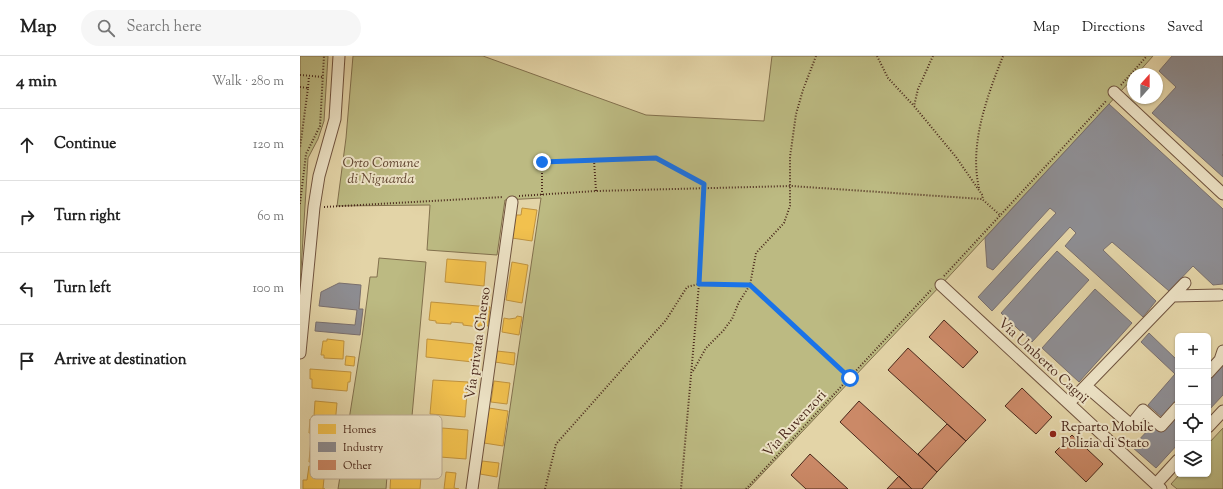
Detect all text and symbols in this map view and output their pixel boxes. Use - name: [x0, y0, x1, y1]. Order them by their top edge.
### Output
- search box: [81, 10, 361, 46]
- text: Map: [20, 14, 57, 41]
- icon: search: [95, 17, 117, 39]
- text: Search here: [127, 17, 202, 38]
- text: Map: [1033, 18, 1060, 38]
- text: Directions: [1082, 18, 1145, 38]
- text: Saved: [1167, 18, 1203, 38]
- north arrow: [1127, 68, 1163, 104]
- text: 4 min: [16, 70, 57, 94]
- text: Walk · 280 m: [212, 73, 284, 91]
- icon: ahead: [16, 134, 38, 156]
- text: Continue: [54, 134, 116, 155]
- text: 120 m: [253, 136, 284, 154]
- route end: [533, 153, 551, 171]
- park label: Orto Comune di Niguarda: [343, 154, 420, 190]
- icon: right: [16, 206, 38, 228]
- text: Turn right: [54, 206, 120, 227]
- text: 60 m: [257, 208, 284, 226]
- icon: left: [16, 278, 38, 300]
- text: Turn left: [54, 278, 111, 299]
- text: 100 m: [252, 280, 284, 298]
- street label: Via privata Cherso: [461, 286, 497, 401]
- street label: Via Umberto Cagni: [993, 314, 1093, 409]
- map controls: [1175, 333, 1211, 477]
- button: +: [1175, 333, 1211, 369]
- icon: arrive: [16, 350, 38, 372]
- text: Arrive at destination: [54, 350, 187, 371]
- route start: [841, 369, 859, 387]
- button: −: [1175, 369, 1211, 405]
- street label: Via Ruvenzori: [759, 386, 832, 462]
- button: locate: [1175, 405, 1211, 441]
- legend: [310, 415, 442, 479]
- place label: Reparto Mobile Polizia di Stato: [1061, 418, 1154, 454]
- text: Homes: [343, 422, 376, 438]
- marker: Reparto Mobile Polizia di Stato: [1048, 429, 1058, 439]
- text: Industry: [343, 440, 384, 456]
- button: layers: [1175, 441, 1211, 477]
- text: Other: [343, 458, 372, 474]

